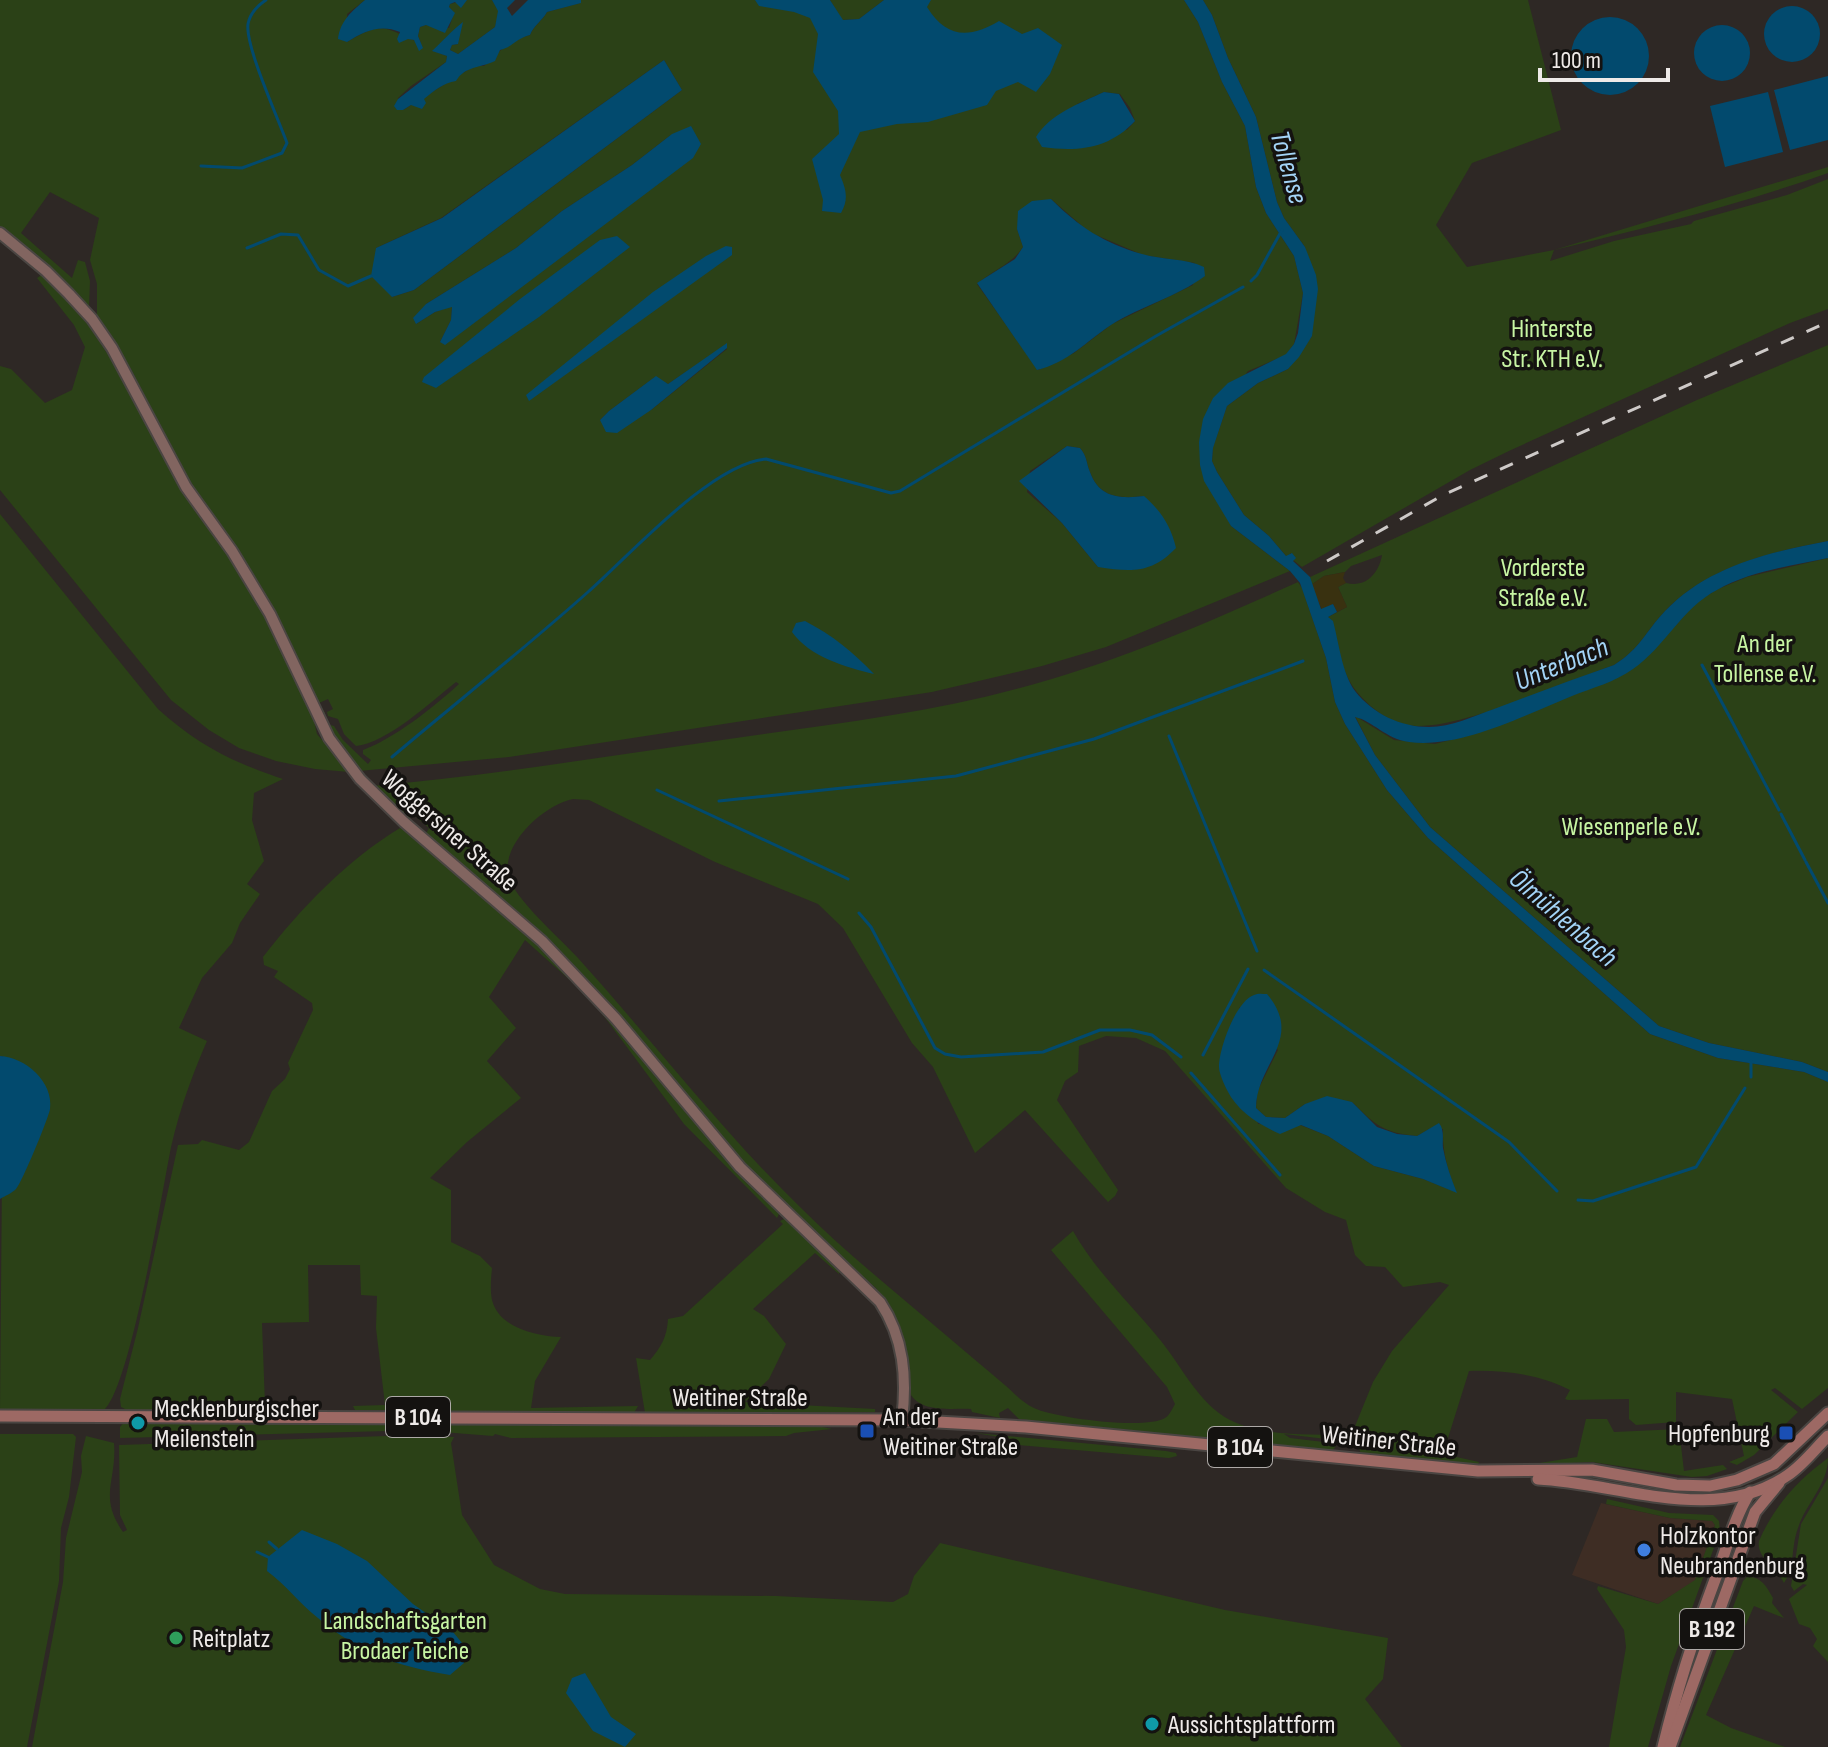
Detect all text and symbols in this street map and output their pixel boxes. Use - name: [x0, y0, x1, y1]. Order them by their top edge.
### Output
- scale bar: [1540, 32, 1668, 82]
- text: 100 m: [1552, 46, 1601, 75]
- water label: Tollense: [1262, 127, 1315, 208]
- park label: Hinterste Str. KTH e.V.: [1501, 314, 1603, 375]
- park label: Vorderste Straße e.V.: [1498, 553, 1588, 614]
- park label: An der Tollense e.V.: [1714, 629, 1816, 690]
- water label: Unterbach: [1510, 631, 1613, 698]
- street label: Woggersiner Straße: [375, 764, 523, 899]
- park label: Wiesenperle e.V.: [1561, 812, 1701, 843]
- water label: Ölmühlenbach: [1502, 862, 1624, 974]
- street label: Weitiner Straße: [672, 1383, 808, 1414]
- place label: Mecklenburgischer Meilenstein: [154, 1394, 320, 1455]
- road number: B 104: [386, 1397, 450, 1437]
- place label: An der Weitiner Straße: [882, 1402, 1018, 1463]
- marker: Mecklenburgischer Meilenstein: [129, 1414, 147, 1432]
- street label: Weitiner Straße: [1320, 1419, 1458, 1464]
- place label: Hopfenburg: [1668, 1419, 1770, 1450]
- marker: An der Weitiner Straße: [858, 1422, 876, 1440]
- marker: Hopfenburg: [1777, 1424, 1795, 1442]
- road number: B 104: [1208, 1427, 1272, 1467]
- place label: Holzkontor Neubrandenburg: [1660, 1521, 1805, 1582]
- marker: Holzkontor Neubrandenburg: [1635, 1541, 1653, 1559]
- park label: Landschaftsgarten Brodaer Teiche: [323, 1606, 487, 1667]
- road number: B 192: [1680, 1609, 1744, 1649]
- place label: Reitplatz: [192, 1624, 270, 1655]
- marker: Reitplatz: [167, 1629, 185, 1647]
- place label: Aussichtsplattform: [1167, 1710, 1335, 1741]
- marker: Aussichtsplattform: [1143, 1715, 1161, 1733]

